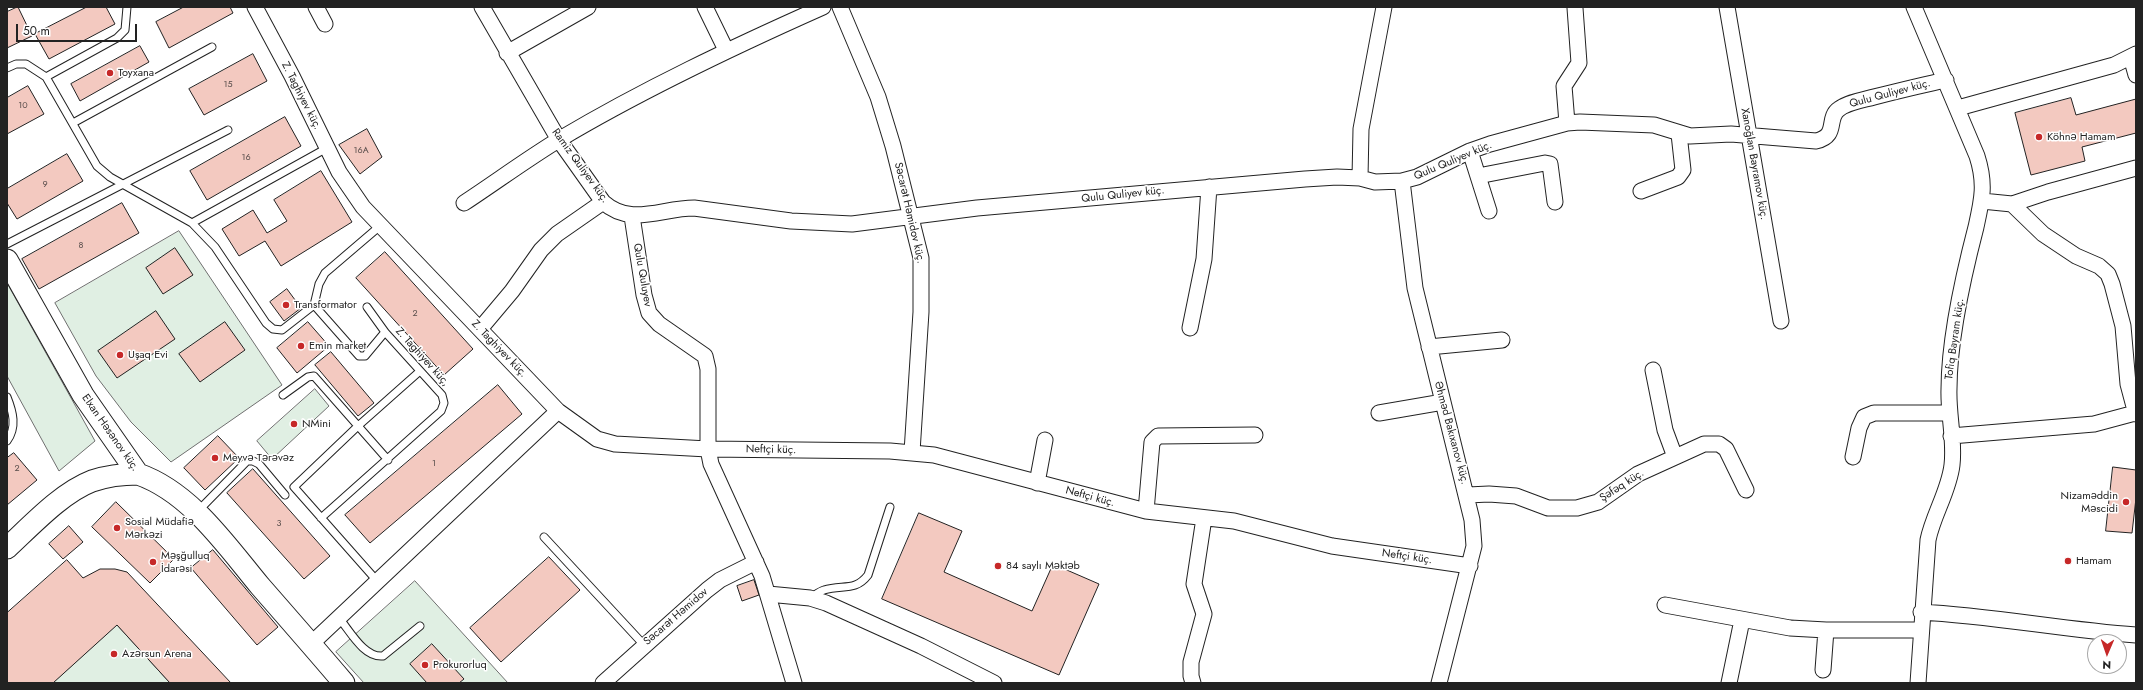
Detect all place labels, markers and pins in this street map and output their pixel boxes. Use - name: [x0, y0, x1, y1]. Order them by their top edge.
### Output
- place label: Toyxana: [118, 66, 154, 80]
- marker: Toyxana: [105, 68, 115, 78]
- place label: Köhnə Hamam: [2047, 130, 2115, 144]
- marker: Köhnə Hamam: [2034, 132, 2044, 142]
- place label: Transformator: [294, 298, 357, 312]
- marker: Transformator: [281, 300, 291, 310]
- place label: Emin market: [309, 339, 366, 353]
- marker: Emin market: [296, 341, 306, 351]
- place label: Uşaq Evi: [128, 348, 168, 362]
- marker: Uşaq Evi: [115, 350, 125, 360]
- place label: NMini: [302, 417, 331, 431]
- marker: NMini: [289, 419, 299, 429]
- place label: Meyvə Tərəvəz: [223, 451, 294, 465]
- marker: Meyvə Tərəvəz: [210, 453, 220, 463]
- place label: Nizaməddin Məscidi: [2060, 489, 2118, 515]
- marker: Nizaməddin Məscidi: [2121, 497, 2131, 507]
- place label: Sosial Müdafiə Mərkəzi: [125, 515, 194, 541]
- marker: Sosial Müdafiə Mərkəzi: [112, 523, 122, 533]
- place label: Məşğulluq İdarəsi: [161, 549, 210, 575]
- place label: Hamam: [2076, 554, 2112, 568]
- marker: Hamam: [2063, 556, 2073, 566]
- marker: Məşğulluq İdarəsi: [148, 557, 158, 567]
- place label: 84 saylı Məktəb: [1006, 559, 1080, 573]
- marker: 84 saylı Məktəb: [993, 561, 1003, 571]
- place label: Azərsun Arena: [122, 647, 192, 661]
- marker: Azərsun Arena: [109, 649, 119, 659]
- place label: Prokurorluq: [433, 658, 487, 672]
- marker: Prokurorluq: [420, 660, 430, 670]

